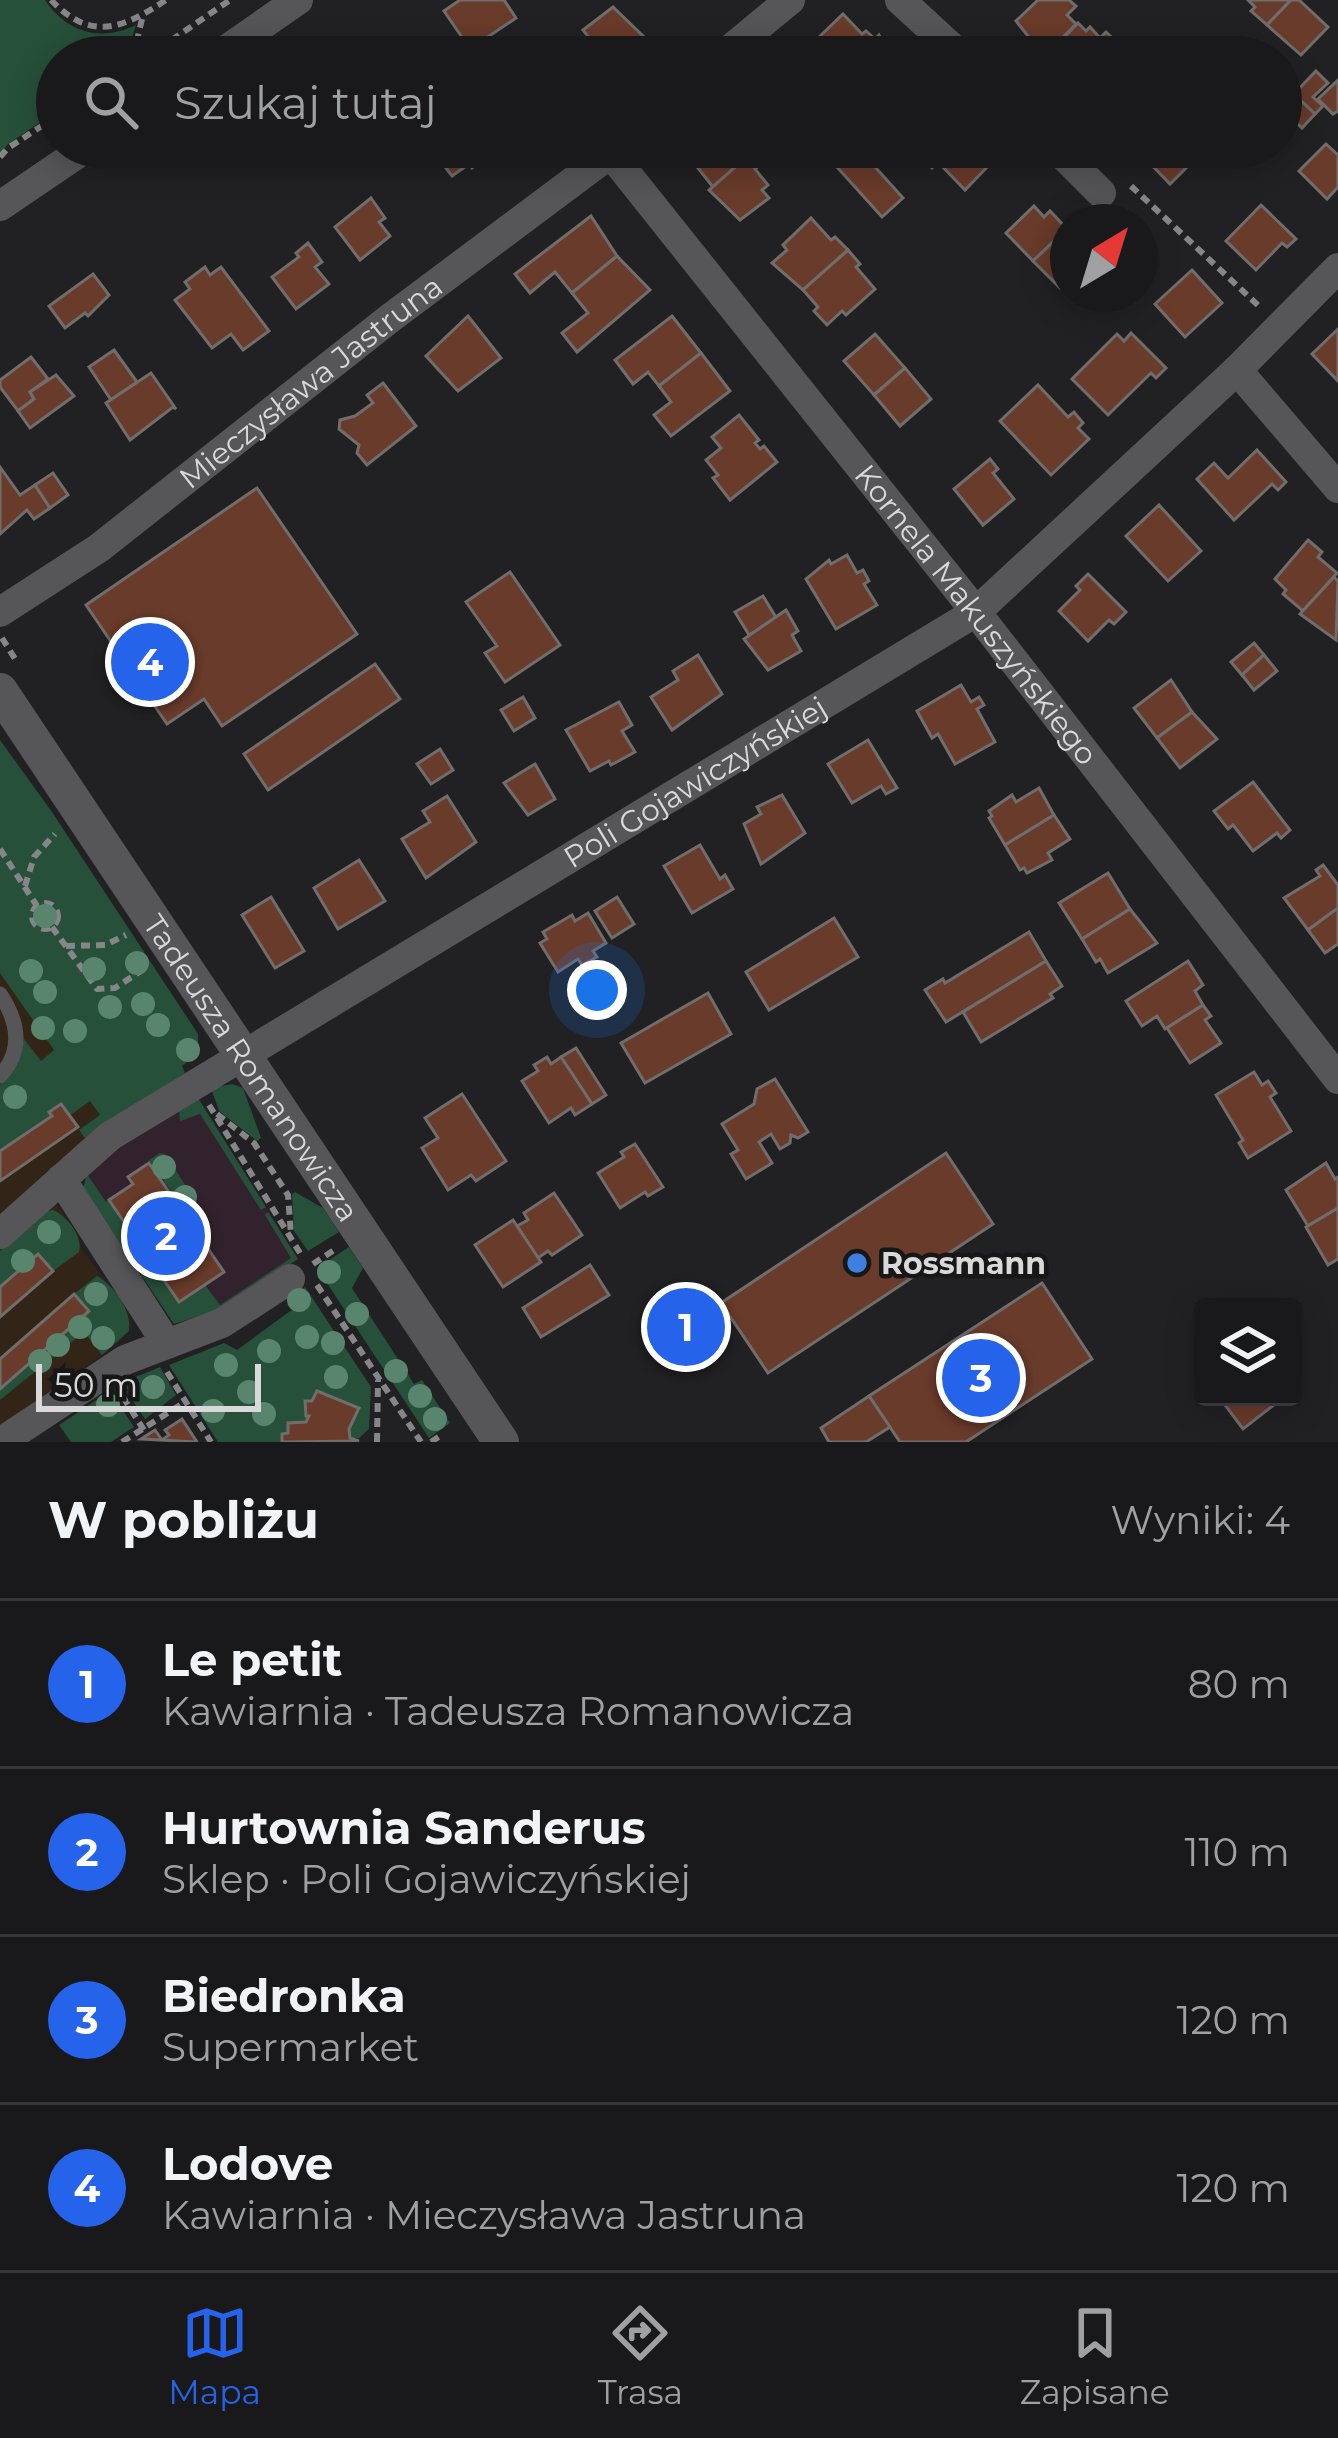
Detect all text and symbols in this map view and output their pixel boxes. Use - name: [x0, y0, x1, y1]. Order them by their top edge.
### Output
- search box: [36, 36, 1302, 168]
- icon: search: [78, 69, 144, 135]
- text: Szukaj tutaj: [174, 75, 437, 130]
- north arrow: [1050, 204, 1158, 312]
- street label: Mieczysława Jastruna: [172, 267, 449, 496]
- street label: Kornela Makuszyńskiego: [847, 457, 1106, 772]
- pin: 4: [111, 617, 189, 707]
- street label: Poli Gojawiczyńskiej: [557, 688, 833, 876]
- street label: Tadeusza Romanowicza: [136, 907, 367, 1228]
- your location: [567, 960, 627, 1020]
- pin: 2: [127, 1191, 205, 1281]
- place label: Rossmann: [881, 1245, 1046, 1282]
- marker: Rossmann: [844, 1250, 870, 1276]
- pin: 1: [647, 1282, 725, 1372]
- map controls: [1194, 1298, 1302, 1406]
- button: layers: [1194, 1298, 1302, 1406]
- pin: 3: [942, 1333, 1020, 1423]
- scale bar: [36, 1358, 261, 1411]
- text: 50 m: [54, 1365, 138, 1405]
- text: W pobliżu: [48, 1489, 319, 1551]
- text: Wyniki: 4: [1111, 1496, 1290, 1544]
- text: Le petit: [162, 1632, 342, 1687]
- text: 1: [79, 1660, 95, 1708]
- text: 80 m: [1188, 1660, 1290, 1708]
- text: Kawiarnia · Tadeusza Romanowicza: [162, 1687, 854, 1735]
- text: Hurtownia Sanderus: [162, 1800, 646, 1855]
- text: 2: [75, 1828, 99, 1876]
- text: 110 m: [1184, 1828, 1290, 1876]
- text: Sklep · Poli Gojawiczyńskiej: [162, 1855, 691, 1903]
- text: Biedronka: [162, 1968, 406, 2023]
- text: 3: [75, 1996, 99, 2044]
- text: 120 m: [1176, 1996, 1290, 2044]
- text: Supermarket: [162, 2023, 419, 2071]
- text: Lodove: [162, 2136, 333, 2191]
- text: 4: [74, 2164, 100, 2212]
- text: 120 m: [1176, 2164, 1290, 2212]
- text: Kawiarnia · Mieczysława Jastruna: [162, 2191, 806, 2239]
- tab: Mapa: [168, 2300, 261, 2412]
- tab: Trasa: [598, 2300, 683, 2412]
- tab: Zapisane: [1020, 2300, 1170, 2412]

